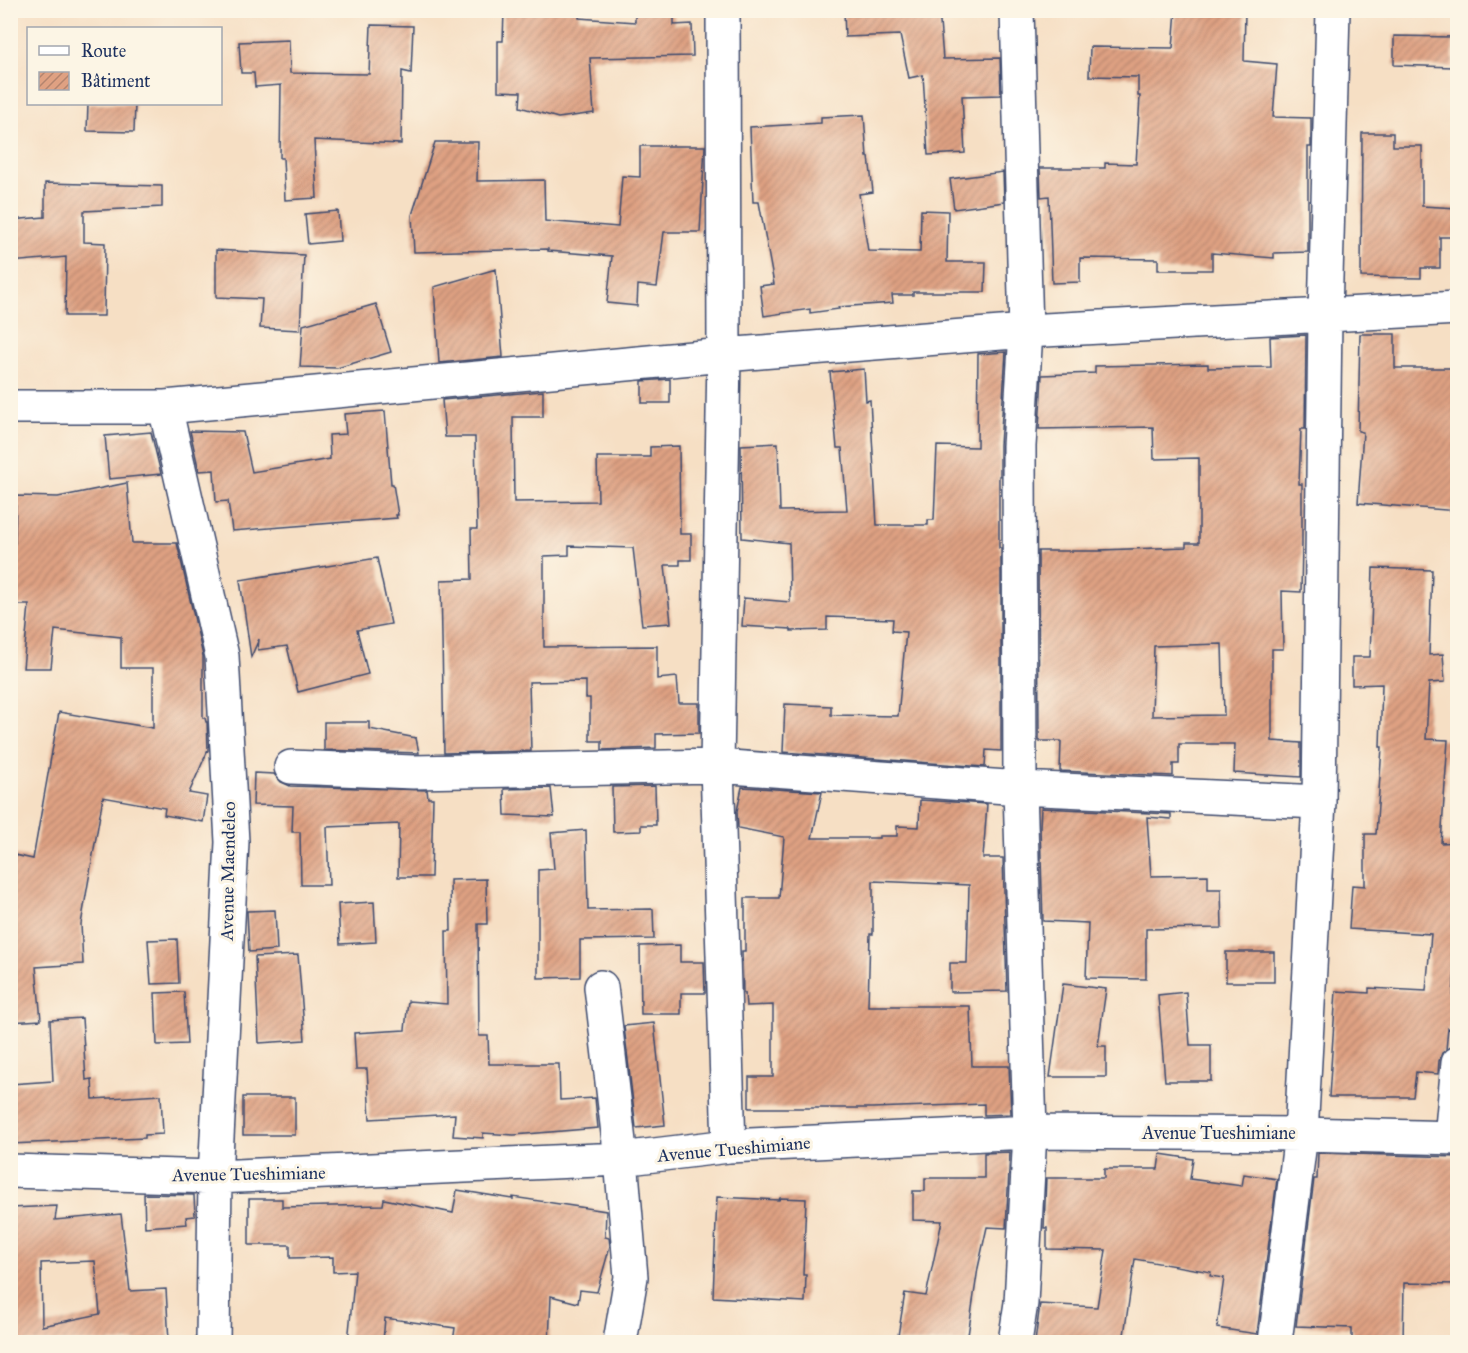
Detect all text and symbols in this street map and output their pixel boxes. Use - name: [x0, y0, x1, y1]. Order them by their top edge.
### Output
- legend: [27, 27, 222, 105]
- text: Route: [81, 40, 126, 62]
- text: Bâtiment: [81, 70, 151, 92]
- street label: Avenue Maendeleo: [216, 801, 240, 942]
- street label: Avenue Tueshimiane: [1141, 1122, 1296, 1144]
- street label: Avenue Tueshimiane: [656, 1131, 811, 1167]
- street label: Avenue Tueshimiane: [171, 1162, 326, 1186]

